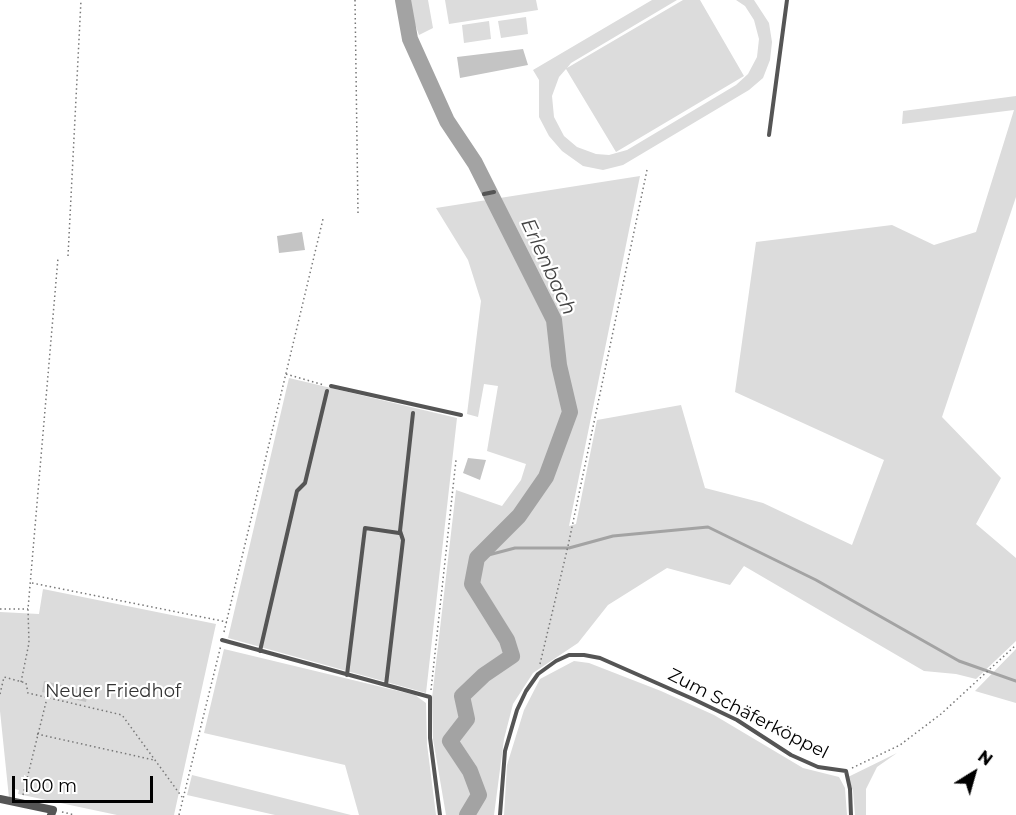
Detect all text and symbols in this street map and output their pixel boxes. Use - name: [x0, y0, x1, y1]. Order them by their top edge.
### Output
- water label: Erlenbach: [515, 215, 581, 319]
- street label: Zum Schäferköppel: [664, 664, 832, 764]
- park label: Neuer Friedhof: [45, 681, 181, 703]
- north arrow: [944, 743, 1004, 803]
- text: N: [974, 747, 996, 770]
- scale bar: [15, 764, 156, 802]
- text: 100 m: [23, 775, 77, 797]

